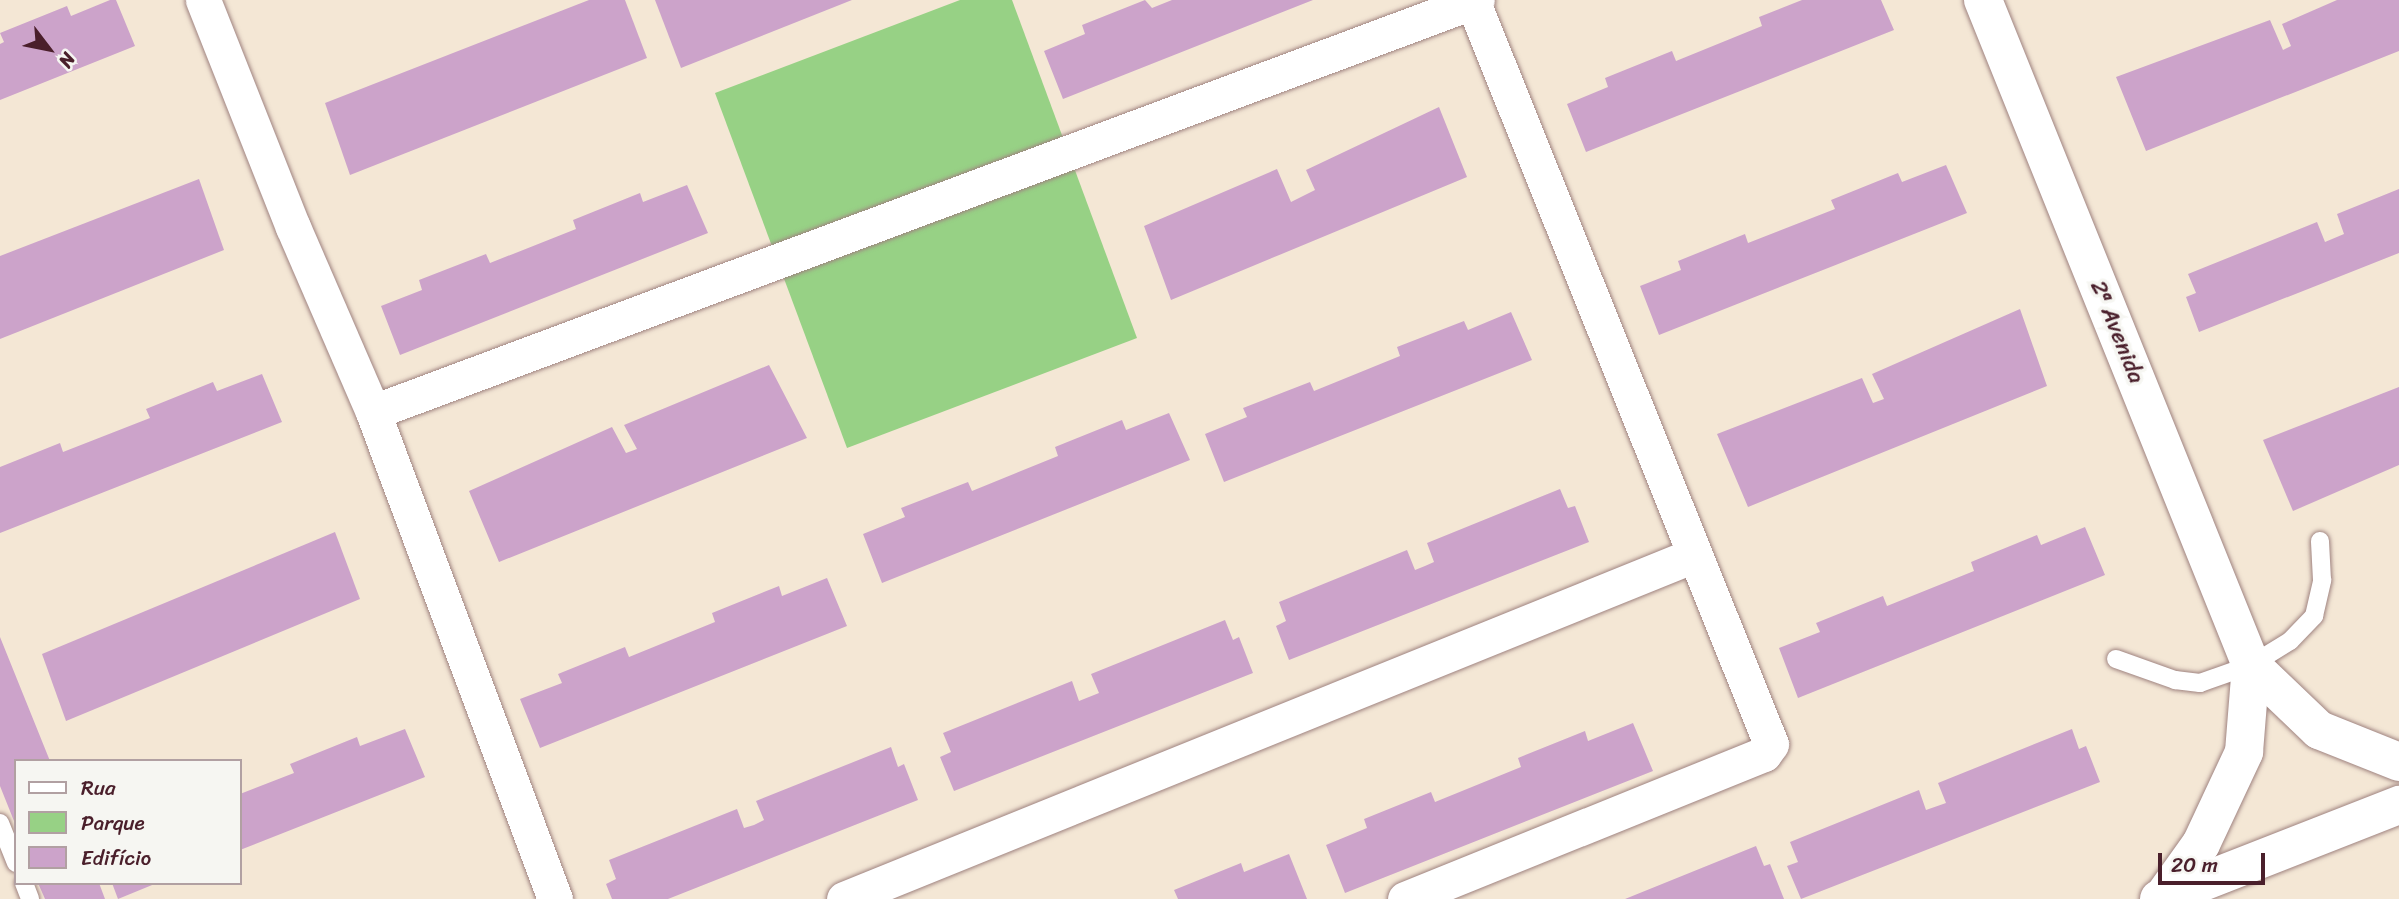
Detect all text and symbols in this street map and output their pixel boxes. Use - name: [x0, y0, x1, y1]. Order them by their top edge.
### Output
- north arrow: [14, 14, 84, 84]
- text: N: [50, 46, 85, 75]
- street label: 2ª Avenida: [2084, 277, 2150, 387]
- legend: [14, 759, 242, 885]
- text: Rua: [81, 769, 116, 807]
- text: Parque: [81, 804, 145, 842]
- text: Edifício: [81, 839, 151, 877]
- scale bar: [2161, 839, 2268, 883]
- text: 20 m: [2171, 846, 2218, 884]

